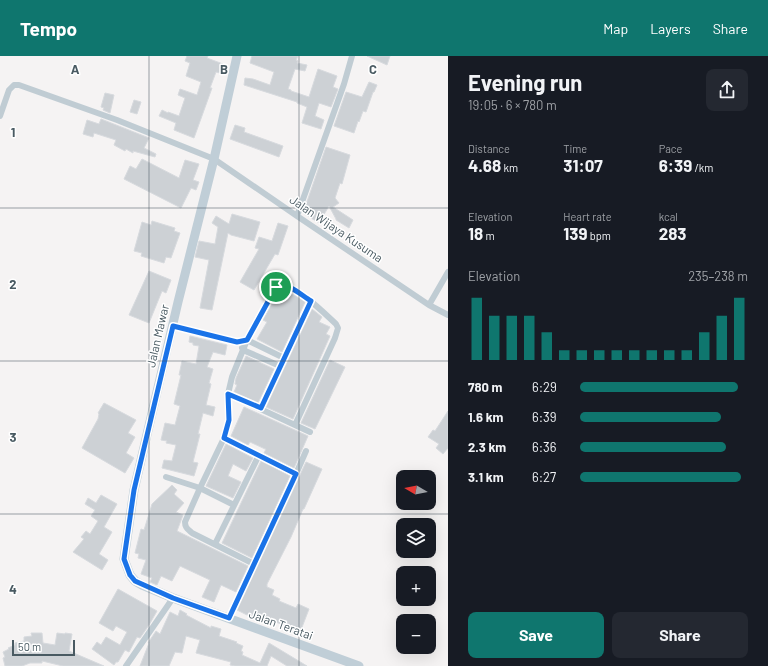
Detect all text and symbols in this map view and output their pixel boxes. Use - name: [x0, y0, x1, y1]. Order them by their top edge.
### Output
- text: Tempo: [20, 17, 77, 40]
- text: Map: [603, 20, 628, 37]
- text: Layers: [650, 20, 691, 37]
- text: Share: [713, 20, 748, 37]
- text: A: [71, 61, 80, 77]
- text: B: [220, 61, 228, 77]
- text: C: [369, 61, 377, 77]
- text: Evening run: [468, 69, 582, 95]
- button: share: [706, 69, 748, 111]
- text: 19:05 · 6 × 780 m: [468, 97, 557, 113]
- text: 1: [11, 124, 15, 140]
- text: Distance: [468, 142, 510, 155]
- text: Time: [563, 142, 587, 155]
- text: Pace: [659, 142, 682, 155]
- text: 4.68: [468, 155, 501, 175]
- text: 31:07: [563, 155, 603, 175]
- text: 6:39: [659, 155, 692, 175]
- text: km: [501, 161, 518, 174]
- text: /km: [692, 161, 713, 174]
- street label: Jalan Wijaya Kusuma: [287, 192, 386, 265]
- text: Elevation: [468, 210, 512, 223]
- text: Heart rate: [563, 210, 612, 223]
- text: kcal: [659, 210, 678, 223]
- text: 18: [468, 223, 483, 243]
- text: 139: [563, 223, 588, 243]
- text: 283: [659, 223, 687, 243]
- text: m: [483, 229, 495, 242]
- text: bpm: [588, 229, 611, 242]
- text: Elevation: [468, 268, 520, 284]
- text: 235–238 m: [688, 268, 748, 284]
- pin: [259, 270, 293, 304]
- text: 2: [9, 276, 17, 292]
- icon: arrive: [265, 276, 287, 298]
- street label: Jalan Mawar: [143, 302, 171, 369]
- text: 780 m: [468, 379, 502, 395]
- text: 6:29: [532, 379, 557, 395]
- text: 1.6 km: [468, 409, 503, 425]
- text: 6:39: [532, 409, 557, 425]
- text: 3: [9, 429, 17, 445]
- text: 2.3 km: [468, 439, 506, 455]
- text: 6:36: [532, 439, 557, 455]
- text: 3.1 km: [468, 469, 504, 485]
- text: 6:27: [532, 469, 556, 485]
- north arrow: [396, 470, 436, 510]
- map controls: [396, 470, 436, 654]
- button: layers: [396, 518, 436, 558]
- button: +: [396, 566, 436, 606]
- text: 4: [9, 581, 17, 597]
- street label: Jalan Teratai: [247, 606, 315, 642]
- button: Save: [468, 612, 604, 658]
- button: Share: [612, 612, 748, 658]
- button: −: [396, 614, 436, 654]
- scale bar: [12, 638, 75, 657]
- text: 50 m: [18, 640, 41, 653]

